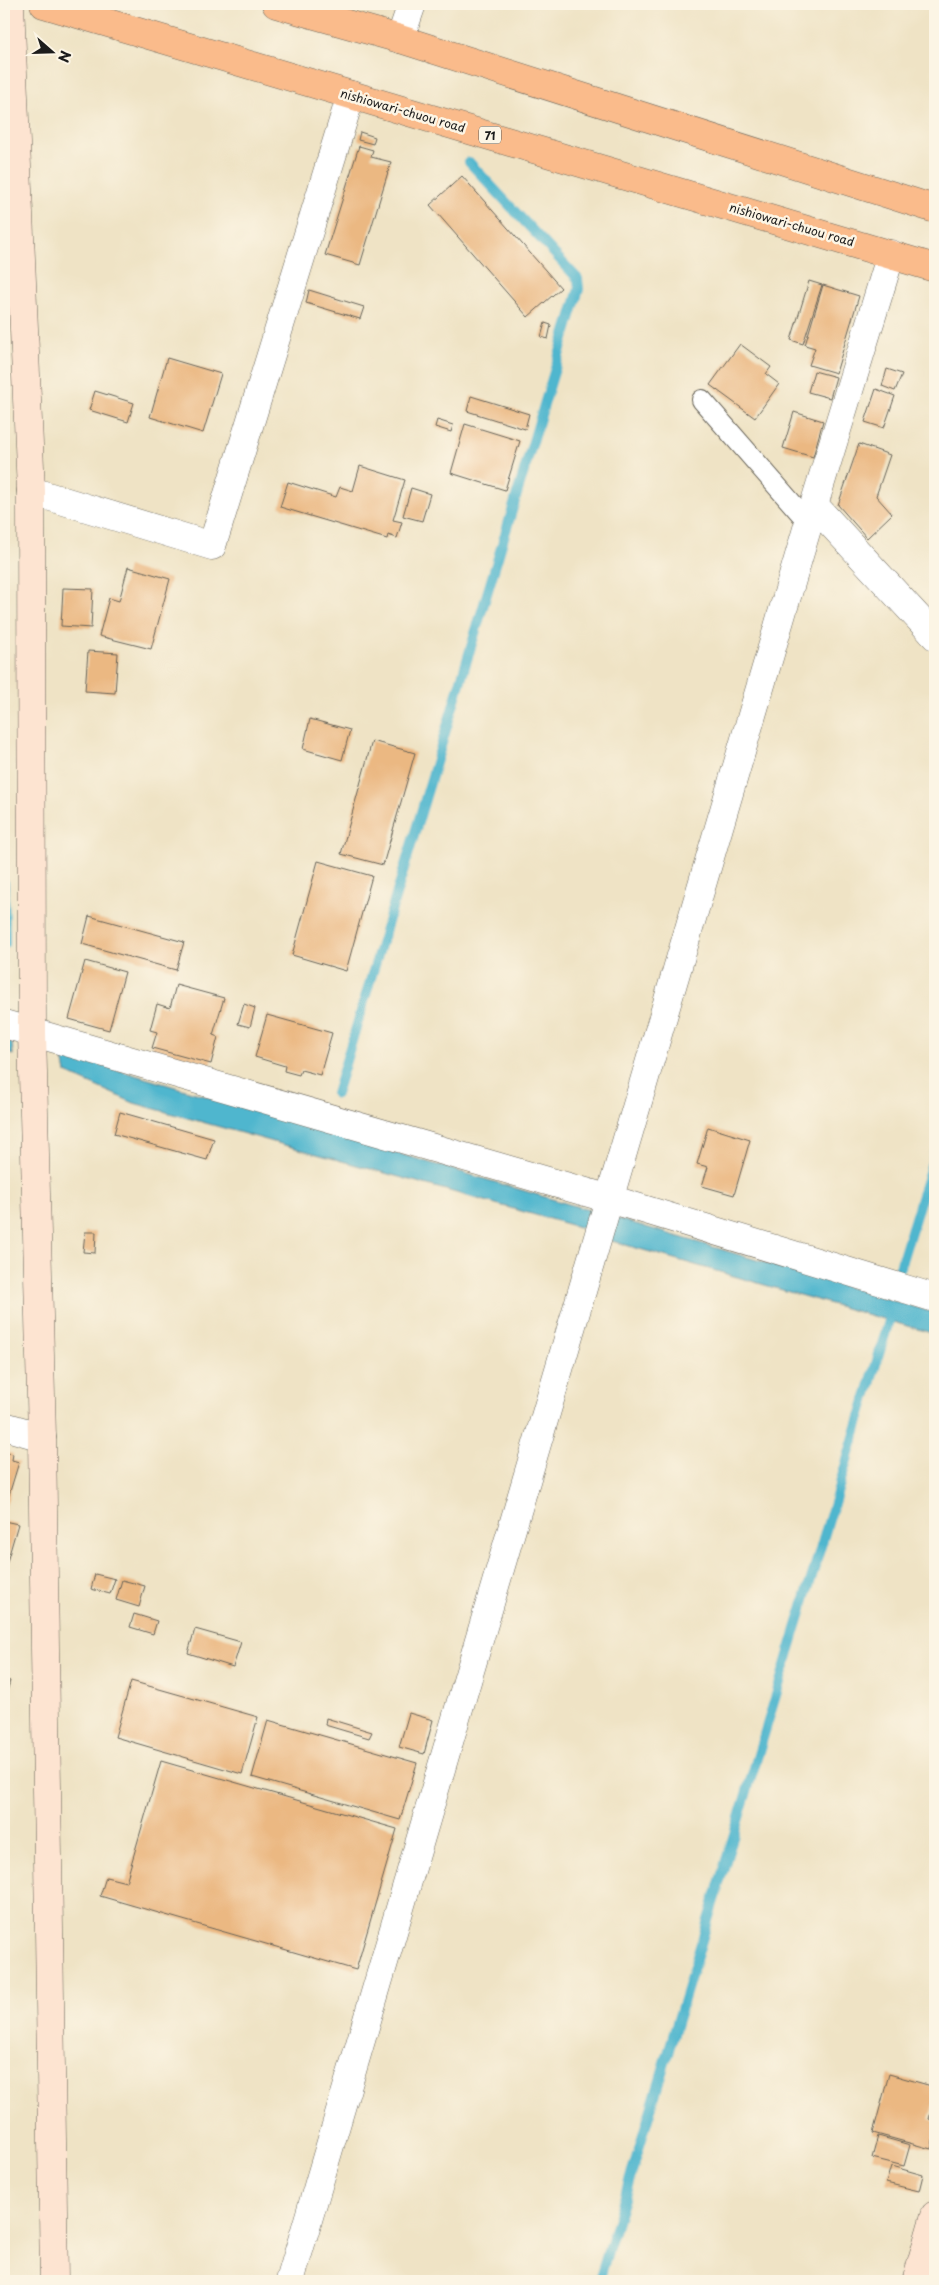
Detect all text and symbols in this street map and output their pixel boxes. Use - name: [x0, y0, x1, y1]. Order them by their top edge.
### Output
- north arrow: [28, 28, 78, 78]
- text: N: [53, 48, 76, 65]
- street label: nishiowari-chuou road: [338, 84, 468, 136]
- road number: 71: [479, 126, 501, 144]
- street label: nishiowari-chuou road: [727, 198, 857, 250]

